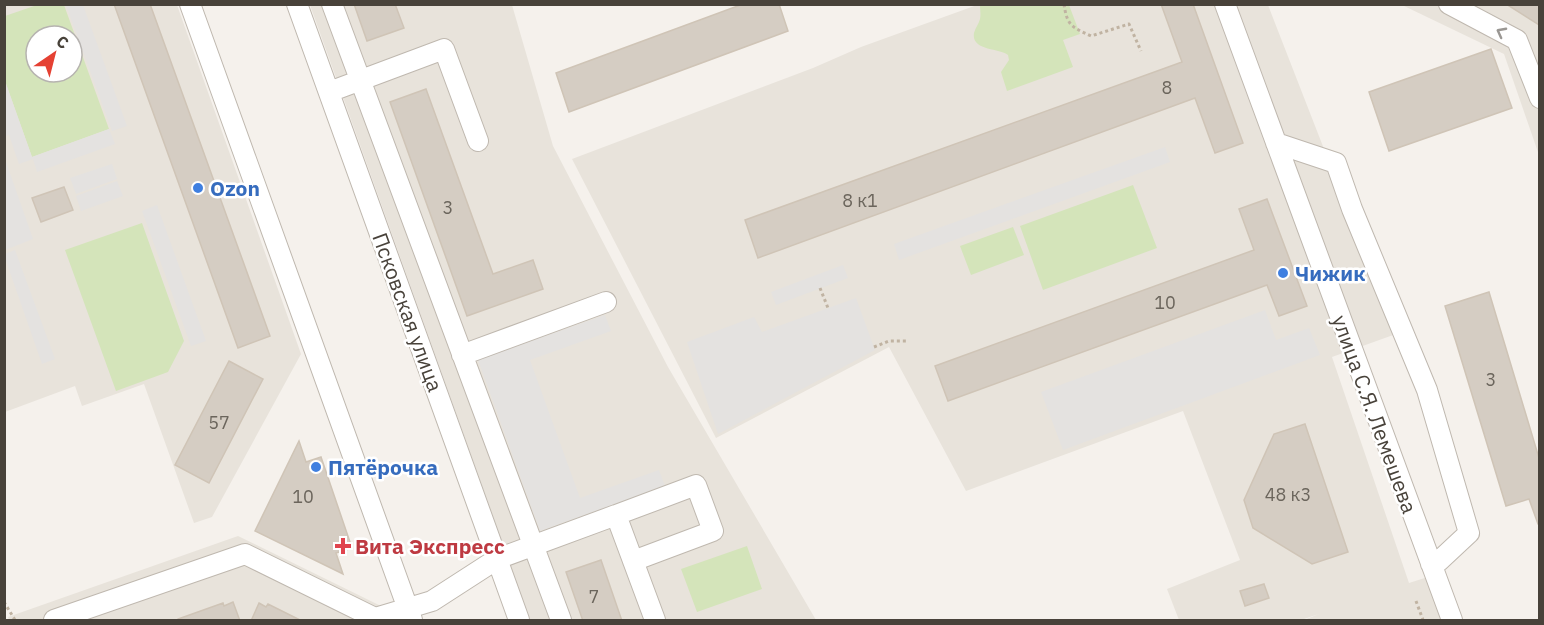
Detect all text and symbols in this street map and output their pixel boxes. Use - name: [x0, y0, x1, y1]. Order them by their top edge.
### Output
- north arrow: [24, 24, 84, 84]
- one-way arrow: [1497, 28, 1508, 39]
- text: С: [53, 31, 73, 53]
- house number: 8: [1162, 76, 1172, 99]
- place label: Ozon: [210, 174, 260, 202]
- marker: Ozon: [191, 181, 205, 195]
- house number: 8 к1: [842, 189, 878, 212]
- house number: 3: [443, 196, 453, 219]
- street label: Псковская улица: [366, 229, 450, 395]
- place label: Чижик: [1295, 259, 1366, 287]
- marker: Чижик: [1276, 266, 1290, 280]
- house number: 10: [1154, 291, 1176, 314]
- street label: улица С.Я. Лемешева: [1326, 311, 1424, 517]
- house number: 3: [1486, 368, 1496, 391]
- house number: 57: [208, 411, 230, 434]
- place label: Пятёрочка: [328, 453, 438, 481]
- marker: Пятёрочка: [309, 460, 323, 474]
- house number: 48 к3: [1265, 483, 1311, 506]
- house number: 10: [292, 485, 314, 508]
- place label: Вита Экспресс: [355, 532, 505, 560]
- marker: Вита Экспресс: [336, 539, 350, 553]
- house number: 7: [589, 585, 599, 608]

